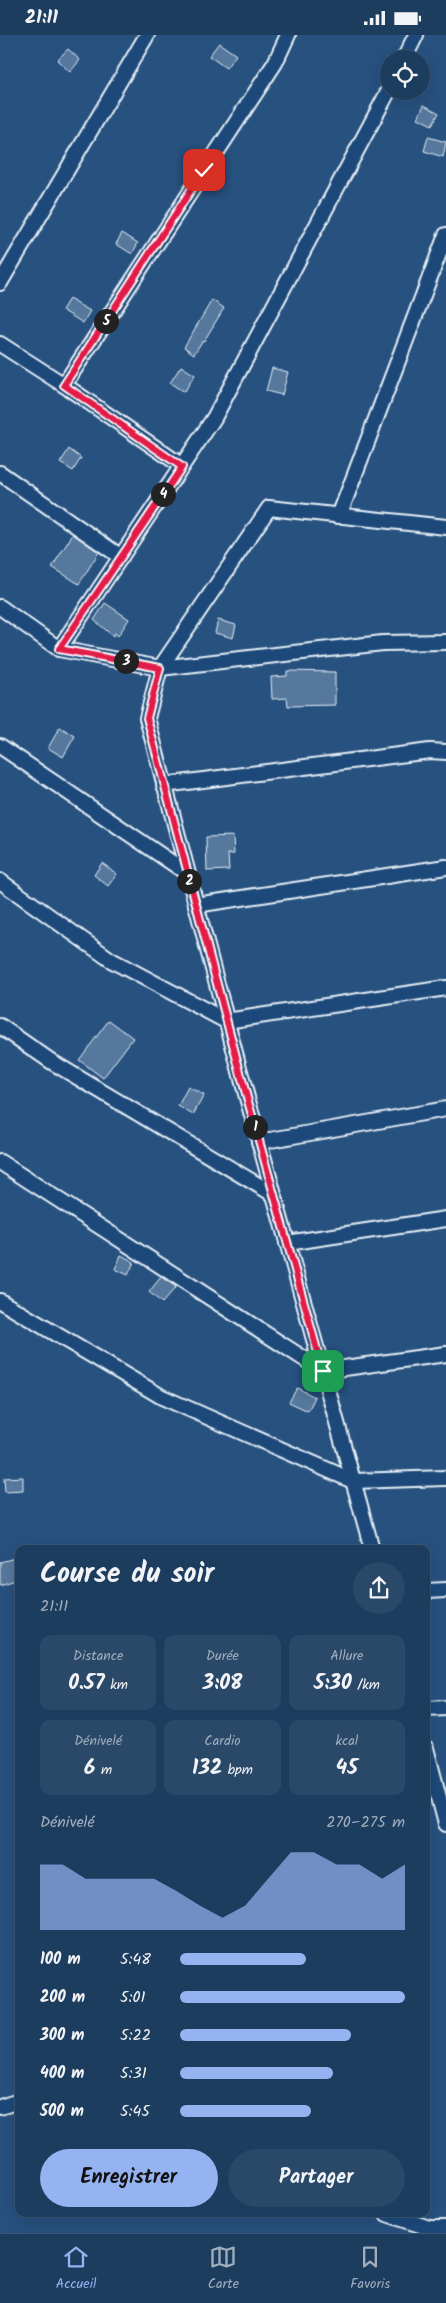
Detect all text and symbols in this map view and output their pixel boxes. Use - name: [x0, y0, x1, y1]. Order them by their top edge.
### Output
- text: 21:11: [25, 3, 58, 33]
- map controls: [380, 50, 430, 100]
- button: locate: [380, 50, 430, 100]
- pin: [183, 149, 225, 191]
- icon: check: [190, 156, 218, 184]
- pin: 5: [94, 309, 118, 333]
- text: 5: [103, 310, 110, 332]
- pin: 4: [150, 481, 176, 507]
- text: 4: [160, 483, 167, 505]
- pin: 3: [114, 649, 138, 673]
- text: 3: [123, 650, 130, 672]
- pin: 2: [176, 869, 202, 893]
- text: 2: [185, 870, 194, 892]
- pin: 1: [242, 1115, 268, 1139]
- text: 1: [253, 1116, 258, 1138]
- pin: [302, 1350, 344, 1392]
- icon: arrive: [309, 1357, 337, 1385]
- text: Course du soir: [40, 1552, 214, 1597]
- button: share: [353, 1562, 405, 1614]
- text: 21:11: [40, 1594, 68, 1619]
- text: Distance: [73, 1645, 123, 1667]
- text: Durée: [206, 1645, 239, 1667]
- text: Allure: [330, 1645, 363, 1667]
- text: 0.57: [68, 1667, 105, 1700]
- text: 3:08: [203, 1667, 242, 1700]
- text: 5:30: [314, 1667, 352, 1700]
- text: km: [105, 1674, 128, 1696]
- text: /km: [352, 1674, 380, 1696]
- text: Dénivelé: [74, 1730, 122, 1752]
- text: Cardio: [204, 1730, 241, 1752]
- text: kcal: [335, 1730, 358, 1752]
- text: 6: [84, 1752, 95, 1785]
- text: 132: [192, 1752, 222, 1785]
- text: 45: [336, 1752, 358, 1785]
- text: m: [95, 1759, 112, 1781]
- text: bpm: [222, 1759, 253, 1781]
- text: Dénivelé: [40, 1810, 95, 1835]
- text: 270–275 m: [326, 1810, 405, 1835]
- text: 100 m: [40, 1947, 81, 1972]
- text: 5:48: [120, 1947, 151, 1972]
- text: 200 m: [40, 1985, 85, 2010]
- text: 5:01: [120, 1985, 146, 2010]
- text: 300 m: [40, 2023, 84, 2048]
- text: 5:22: [120, 2023, 151, 2048]
- text: 400 m: [40, 2061, 84, 2086]
- text: 5:31: [120, 2061, 147, 2086]
- text: 500 m: [40, 2099, 84, 2124]
- text: 5:45: [120, 2099, 150, 2124]
- button: Enregistrer: [40, 2149, 218, 2207]
- button: Partager: [228, 2149, 405, 2207]
- tab: Accueil: [56, 2243, 96, 2295]
- tab: Carte: [208, 2243, 239, 2295]
- tab: Favoris: [350, 2243, 390, 2295]

